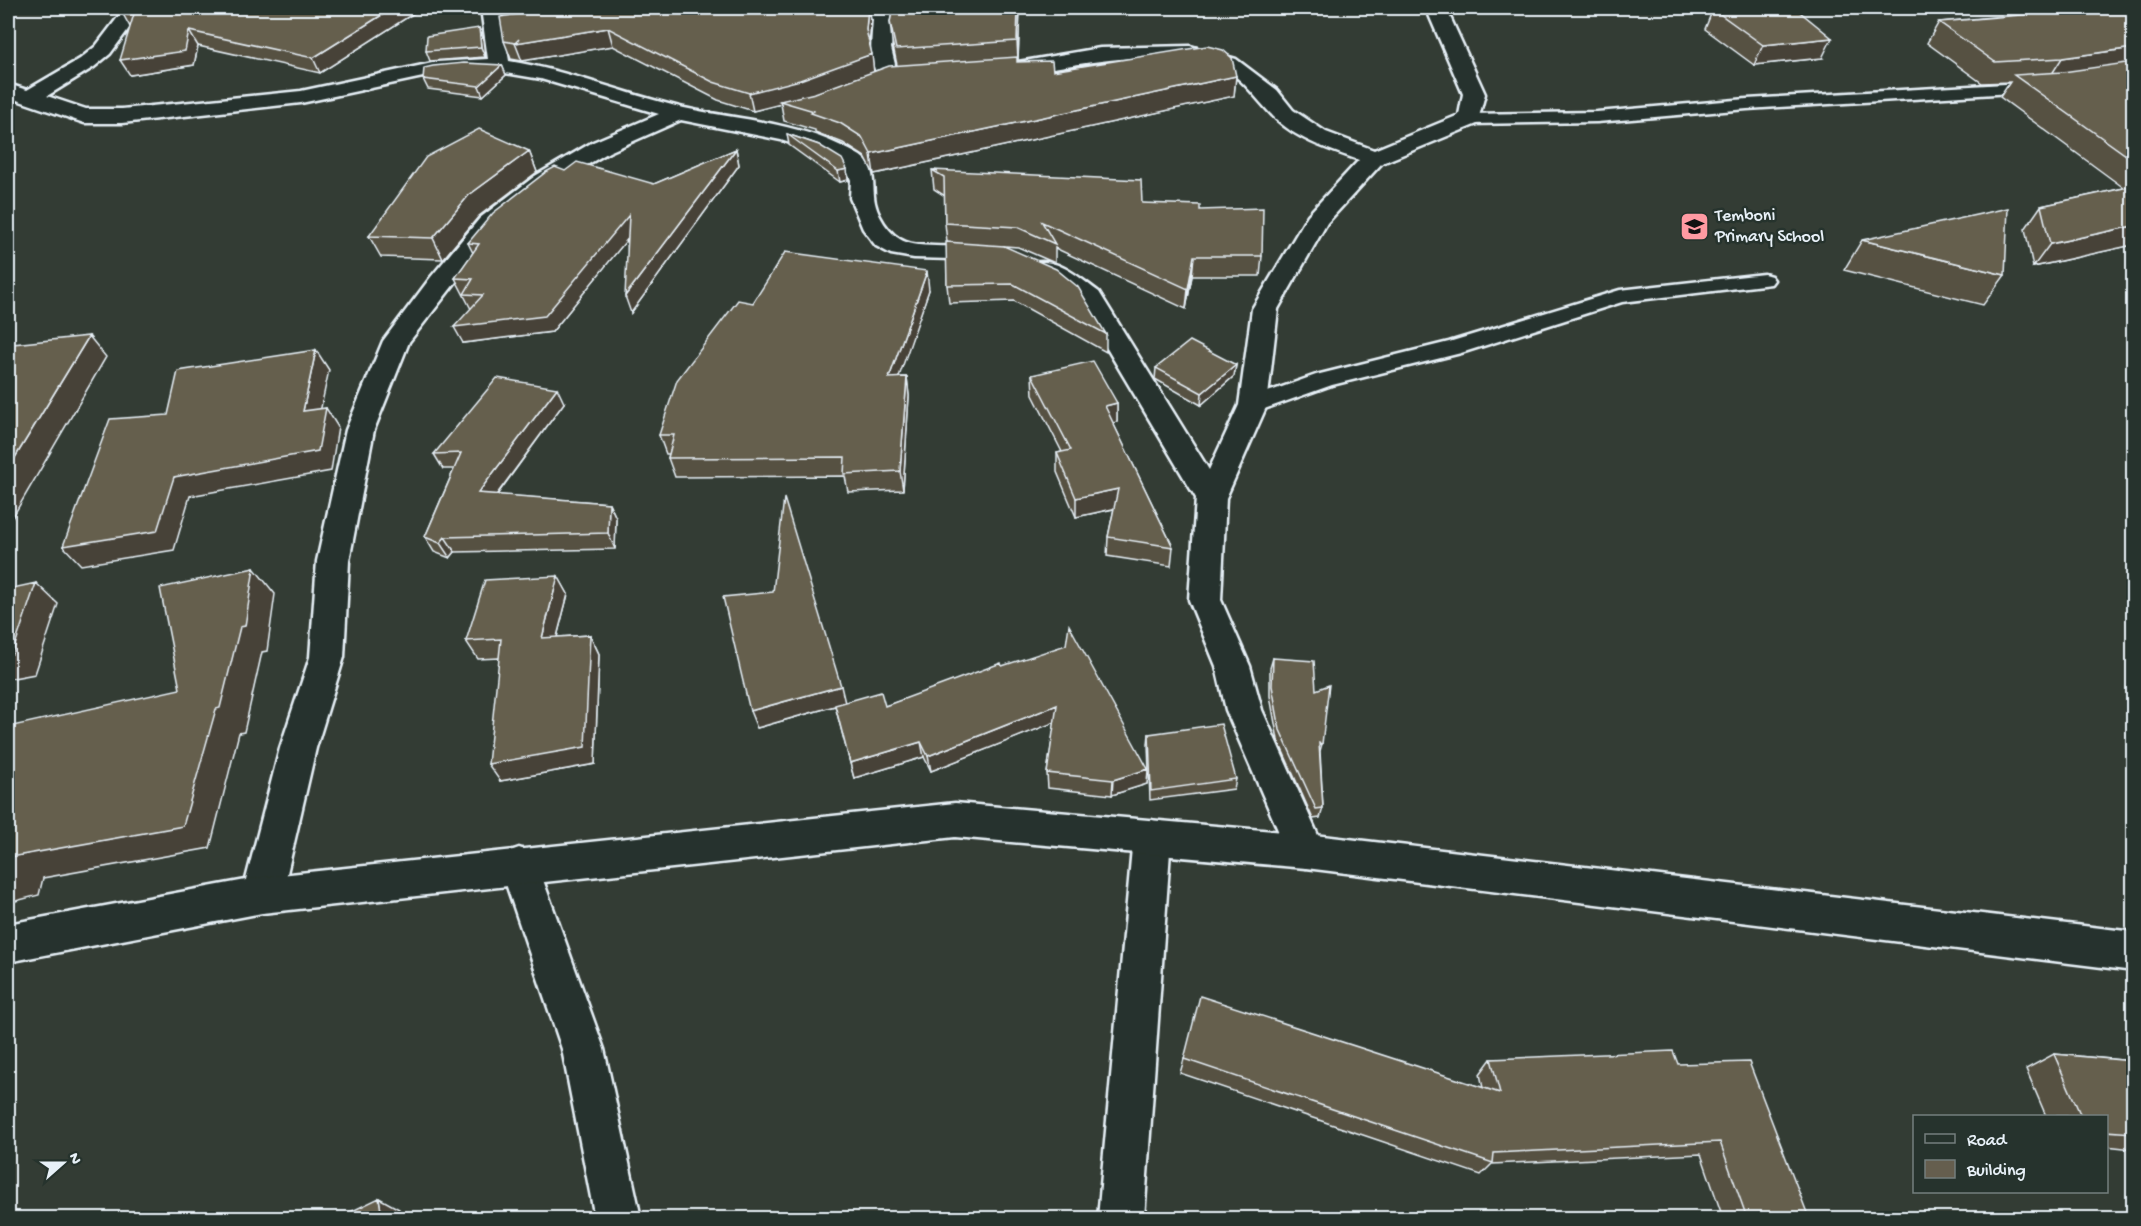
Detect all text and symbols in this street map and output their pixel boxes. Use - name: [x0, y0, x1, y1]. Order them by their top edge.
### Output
- place label: Temboni Primary School: [1714, 206, 1824, 248]
- school or university icon: Temboni Primary School: [1678, 210, 1710, 242]
- legend: [1913, 1115, 2108, 1193]
- text: Road: [1967, 1131, 2008, 1152]
- north arrow: [33, 1133, 93, 1193]
- text: N: [63, 1151, 85, 1168]
- text: Building: [1966, 1161, 2026, 1182]

